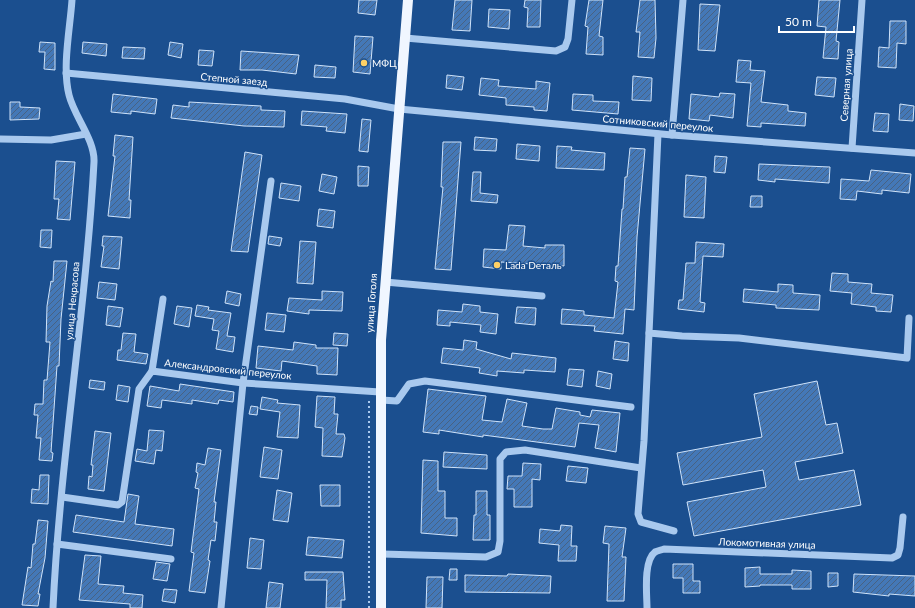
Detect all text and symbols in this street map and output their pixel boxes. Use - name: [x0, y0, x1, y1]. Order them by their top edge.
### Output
- scale bar: [779, 8, 854, 34]
- text: 50 m: [785, 14, 812, 29]
- street label: Северная улица: [837, 48, 855, 122]
- place label: МФЦ: [372, 57, 397, 69]
- marker: МФЦ: [359, 58, 369, 68]
- street label: Степной заезд: [200, 70, 268, 88]
- street label: Сотниковский переулок: [602, 112, 715, 134]
- place label: Lada Dеталь: [505, 259, 562, 271]
- marker: Lada Dеталь: [492, 260, 502, 270]
- street label: улица Некрасова: [63, 261, 81, 341]
- street label: улица Гоголя: [363, 273, 379, 333]
- street label: Александровский переулок: [164, 356, 293, 382]
- street label: Локомотивная улица: [717, 535, 816, 551]

